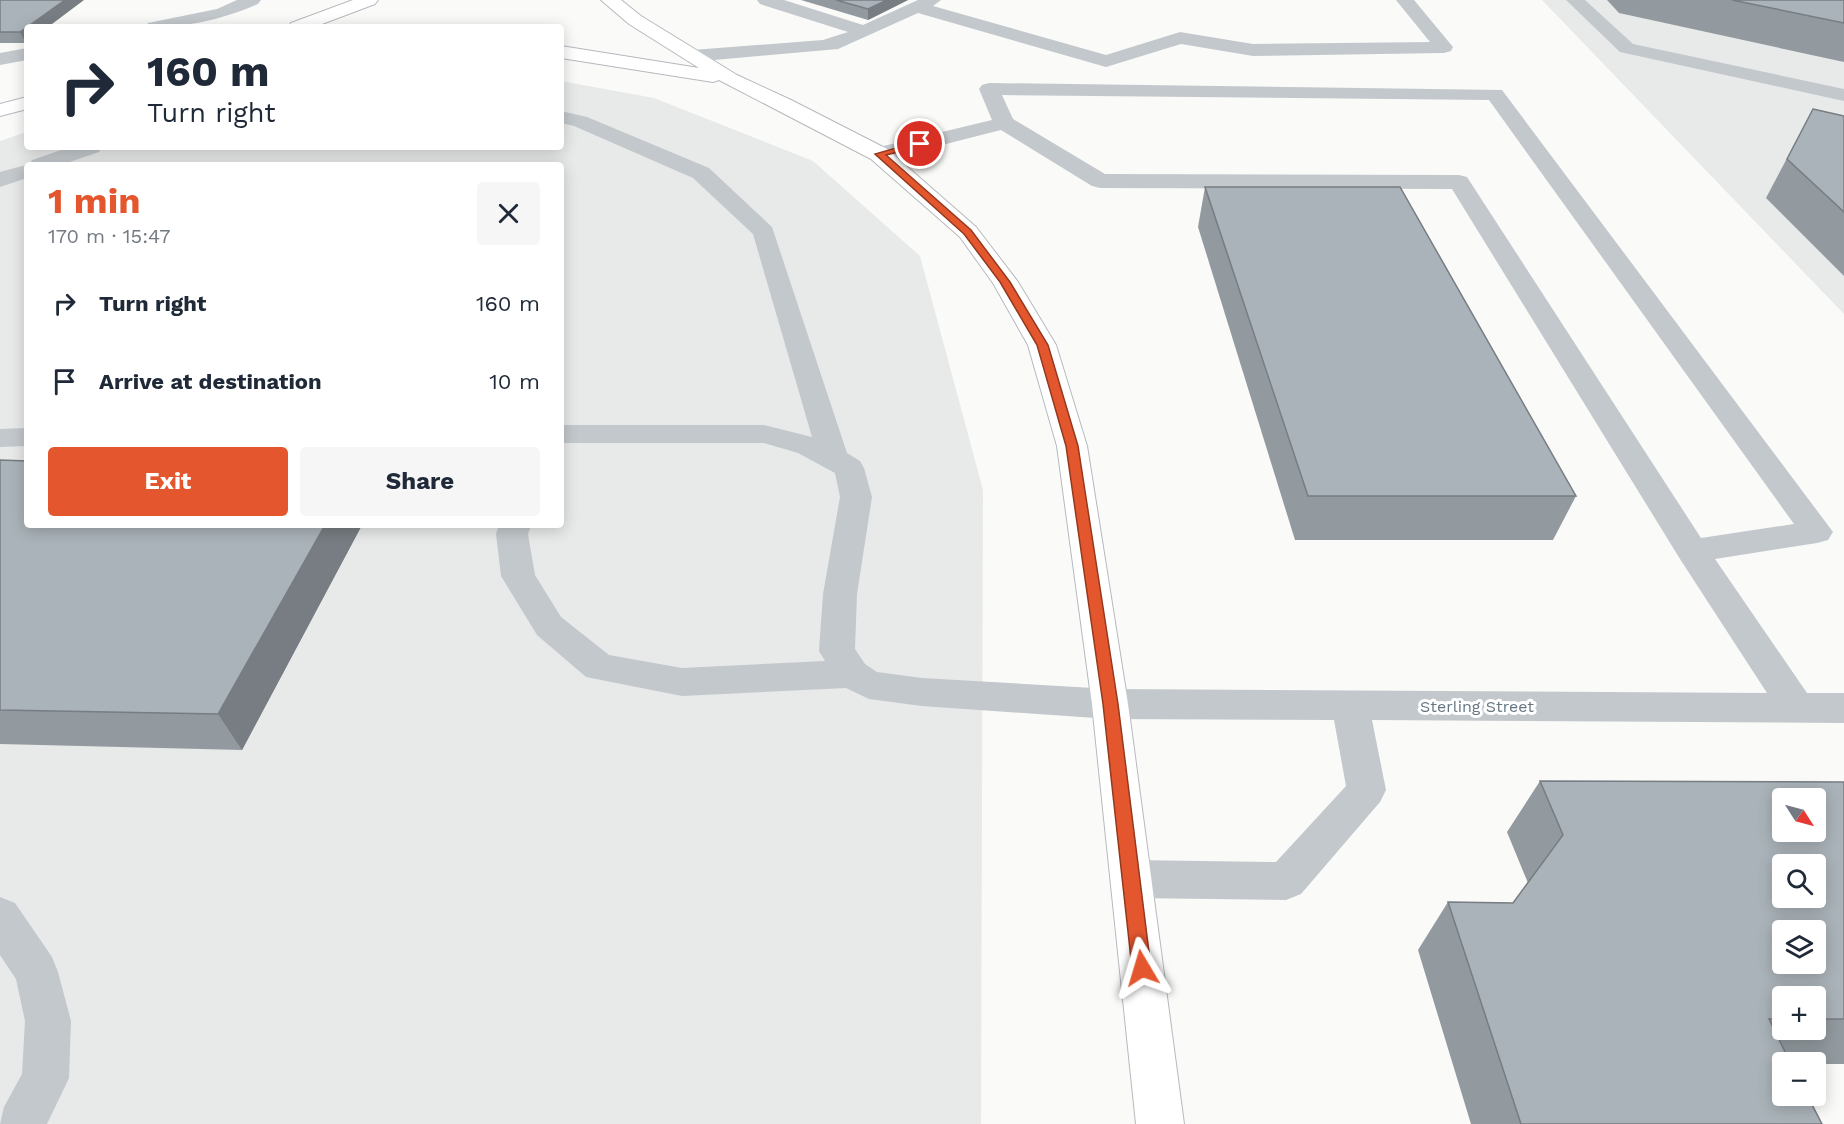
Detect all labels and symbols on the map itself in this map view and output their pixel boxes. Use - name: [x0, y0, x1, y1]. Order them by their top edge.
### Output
- pin: [894, 118, 945, 169]
- street label: Sterling Street: [1420, 697, 1534, 716]
- north arrow: [1772, 788, 1826, 842]
- position arrow: [1110, 936, 1174, 1000]

